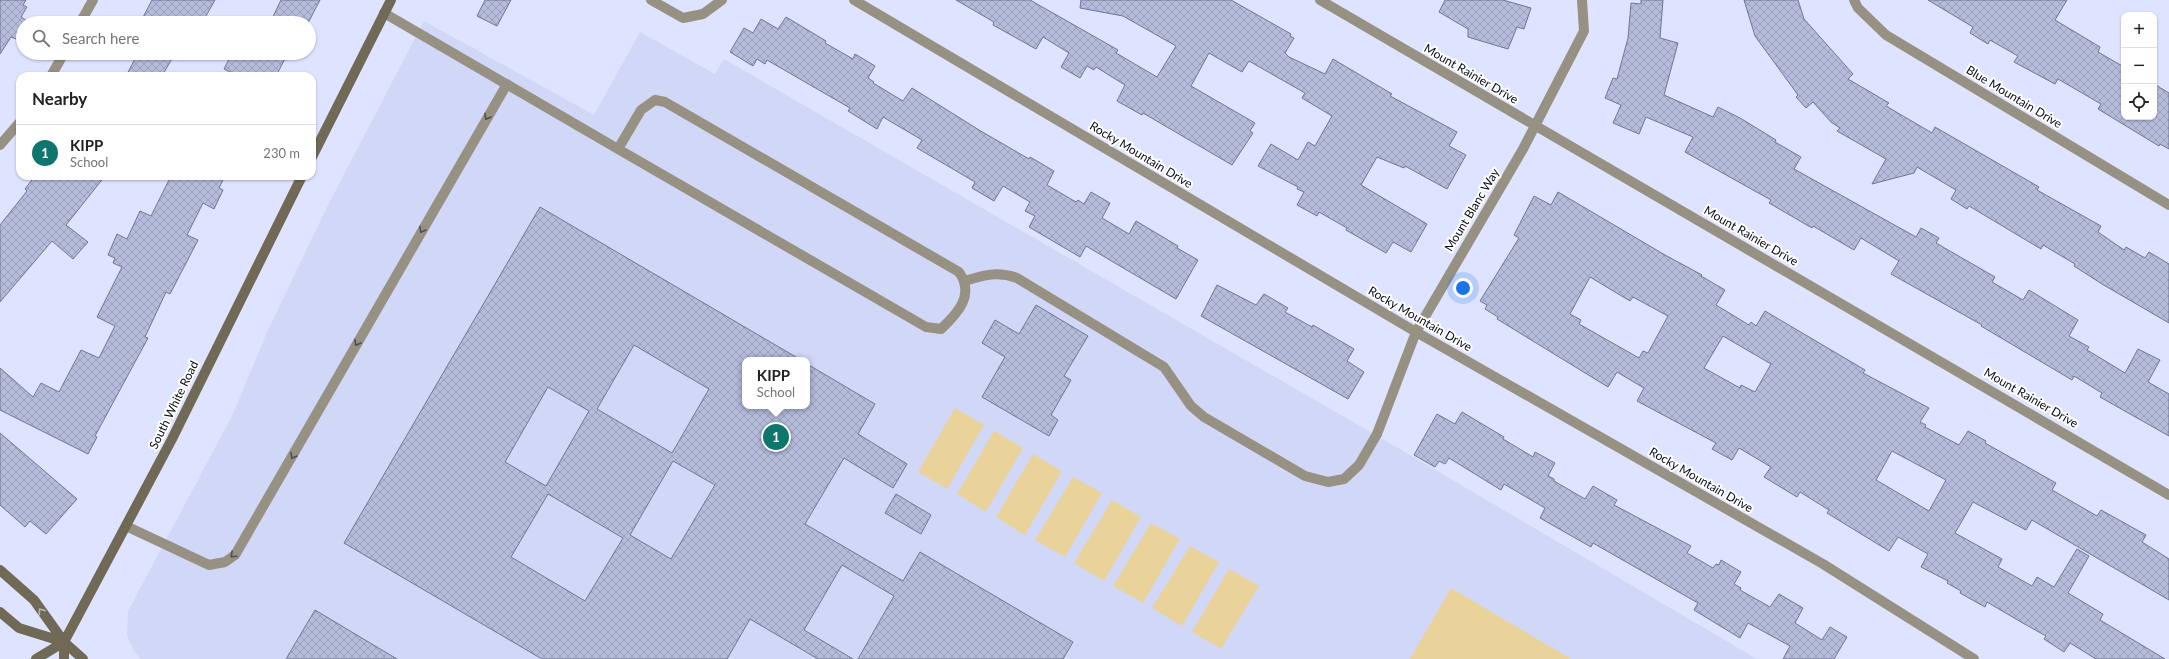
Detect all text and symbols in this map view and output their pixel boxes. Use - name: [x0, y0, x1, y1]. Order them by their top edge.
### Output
- map controls: [2121, 12, 2157, 120]
- button: +: [2121, 12, 2157, 48]
- search box: [16, 16, 316, 60]
- icon: search: [30, 27, 52, 49]
- text: Search here: [62, 29, 139, 47]
- street label: Mount Rainier Drive: [1421, 40, 1521, 107]
- button: −: [2121, 48, 2157, 84]
- street label: Blue Mountain Drive: [1964, 62, 2065, 131]
- button: locate: [2121, 84, 2157, 120]
- text: Nearby: [32, 88, 87, 109]
- one-way arrow: [485, 113, 492, 121]
- street label: Rocky Mountain Drive: [1087, 118, 1195, 191]
- text: KIPP: [70, 136, 103, 154]
- text: 1: [41, 145, 49, 161]
- text: 230 m: [263, 145, 300, 161]
- text: School: [70, 154, 108, 170]
- street label: Mount Blanc Way: [1441, 165, 1503, 254]
- street label: Mount Rainier Drive: [1701, 202, 1801, 269]
- one-way arrow: [420, 226, 427, 233]
- your location: [1453, 278, 1473, 298]
- street label: Rocky Mountain Drive: [1366, 283, 1475, 354]
- one-way arrow: [355, 339, 362, 346]
- popup: [742, 357, 810, 409]
- street label: South White Road: [146, 358, 201, 451]
- street label: Mount Rainier Drive: [1981, 364, 2081, 431]
- text: KIPP: [757, 366, 790, 384]
- text: School: [757, 384, 795, 400]
- pin: 1: [763, 422, 789, 452]
- street label: Rocky Mountain Drive: [1647, 444, 1756, 515]
- one-way arrow: [290, 451, 297, 459]
- one-way arrow: [230, 551, 238, 558]
- one-way arrow: [39, 608, 46, 615]

